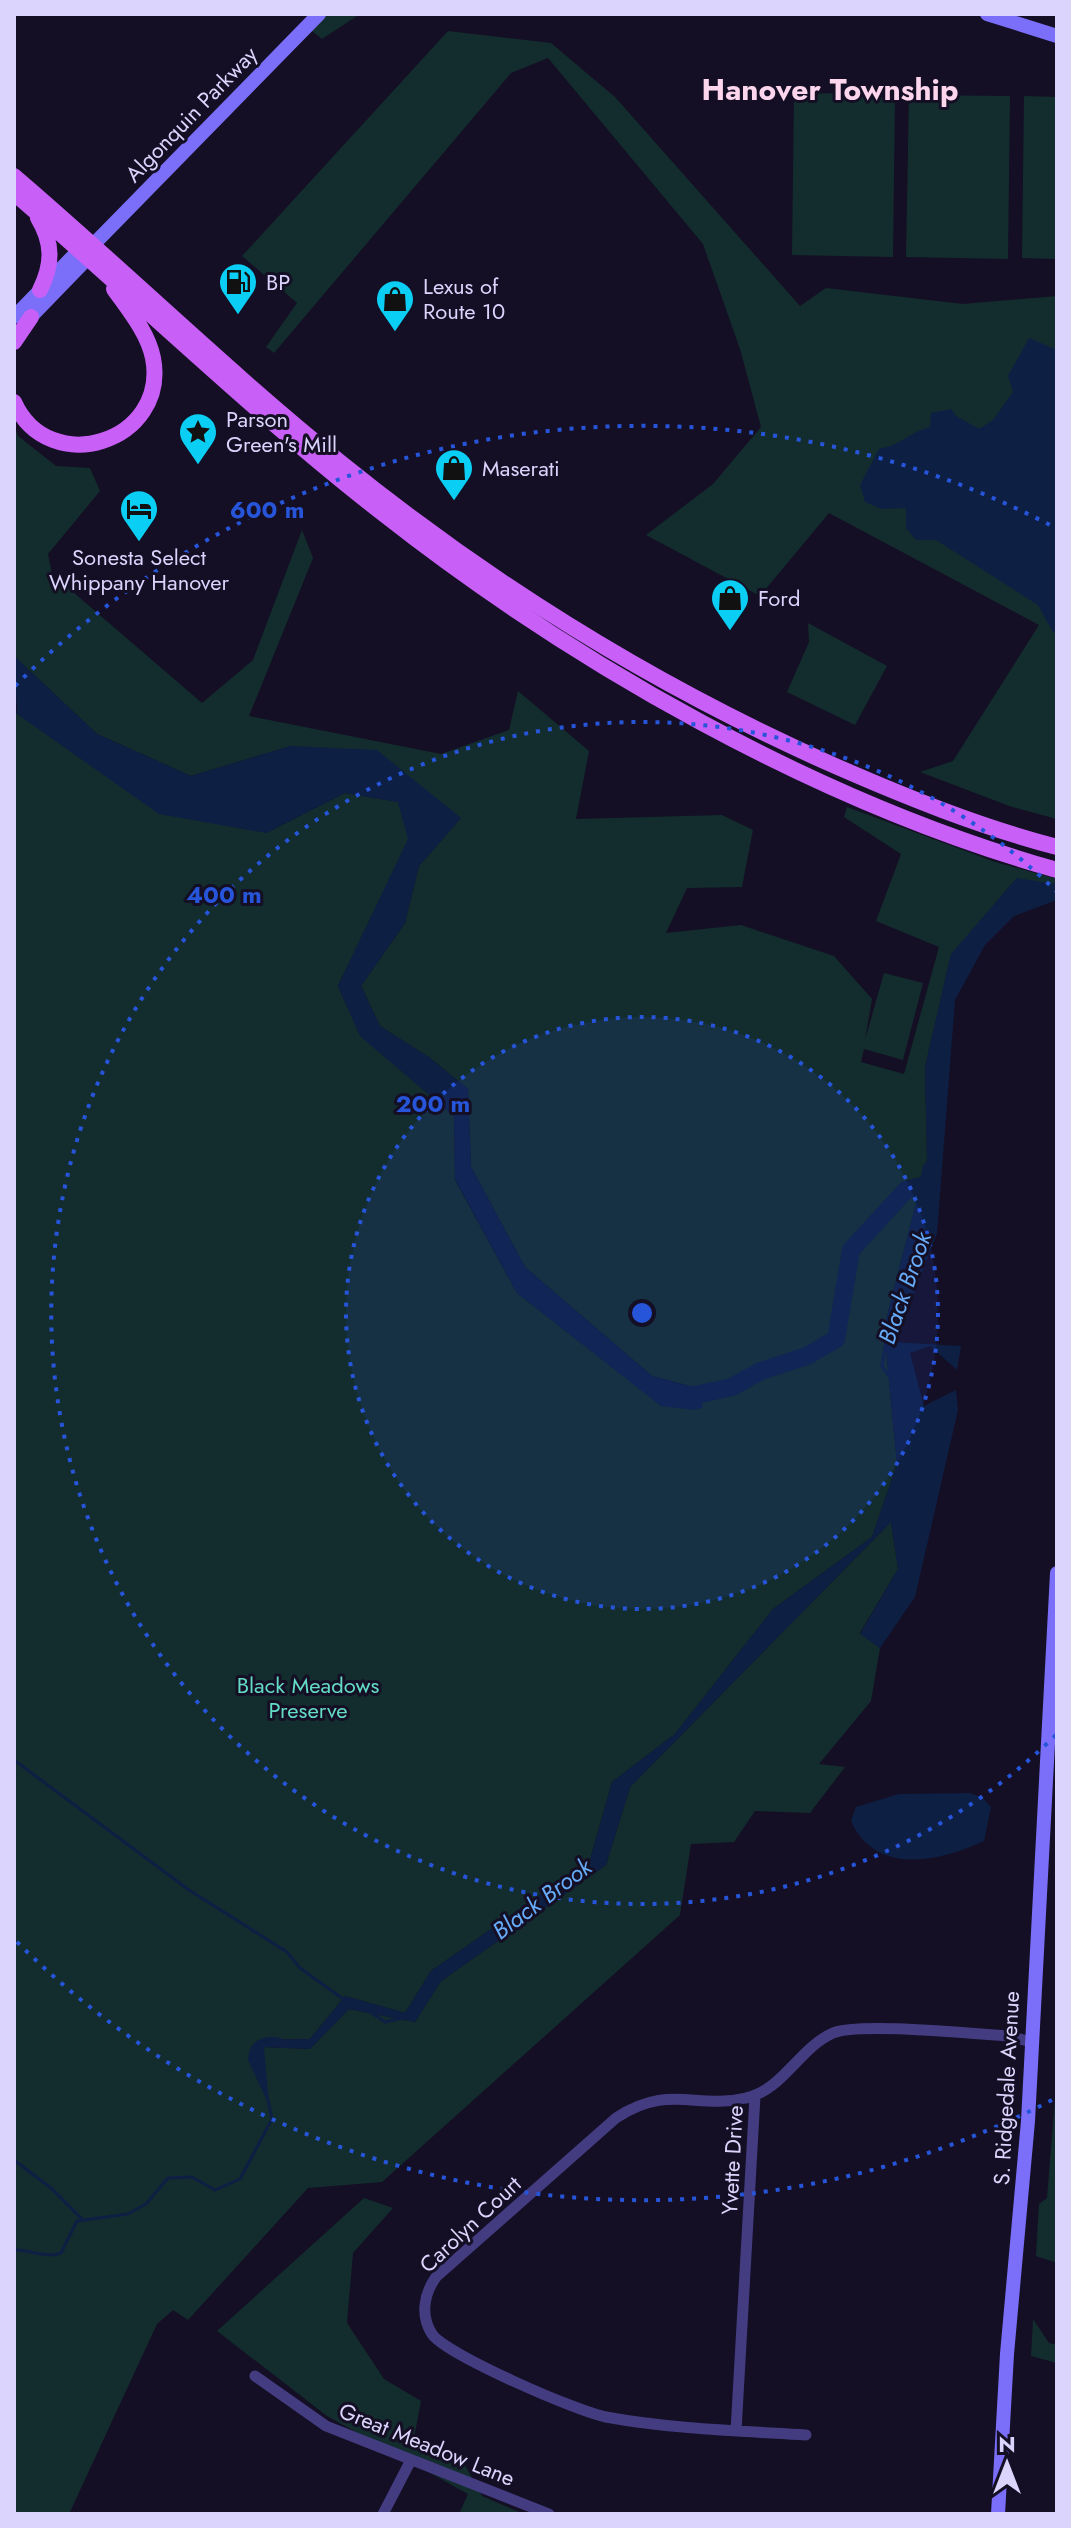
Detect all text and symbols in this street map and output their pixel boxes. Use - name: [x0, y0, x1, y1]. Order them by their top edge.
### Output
- street label: Algonquin Parkway: [118, 39, 265, 189]
- district label: Hanover Township: [702, 68, 958, 111]
- fuel station icon: BP: [217, 261, 259, 316]
- place label: BP: [266, 266, 290, 298]
- place label: Lexus of Route 10: [423, 270, 505, 327]
- shop icon: Lexus of Route 10: [374, 278, 416, 333]
- place label: Parson Green's Mill: [226, 403, 337, 460]
- place icon: Parson Green's Mill: [177, 411, 219, 466]
- shop icon: Maserati: [433, 447, 475, 502]
- place label: Maserati: [482, 452, 560, 484]
- hotel icon: Sonesta Select Whippany Hanover: [118, 488, 160, 543]
- text: 600 m: [230, 492, 304, 527]
- place label: Sonesta Select Whippany Hanover: [49, 541, 230, 598]
- shop icon: Ford: [709, 577, 751, 632]
- place label: Ford: [758, 582, 800, 614]
- text: 400 m: [186, 877, 262, 912]
- text: 200 m: [396, 1086, 470, 1121]
- water label: Black Brook: [869, 1225, 941, 1349]
- centre of rings: [628, 1299, 656, 1327]
- park label: Black Meadows Preserve: [237, 1669, 379, 1726]
- water label: Black Brook: [485, 1848, 600, 1948]
- street label: S. Ridgedale Avenue: [985, 1990, 1027, 2186]
- street label: Yvette Drive: [713, 2104, 751, 2216]
- street label: Carolyn Court: [412, 2168, 529, 2280]
- street label: Great Meadow Lane: [334, 2394, 520, 2494]
- north arrow: [967, 2424, 1047, 2504]
- text: N: [998, 2428, 1016, 2460]

